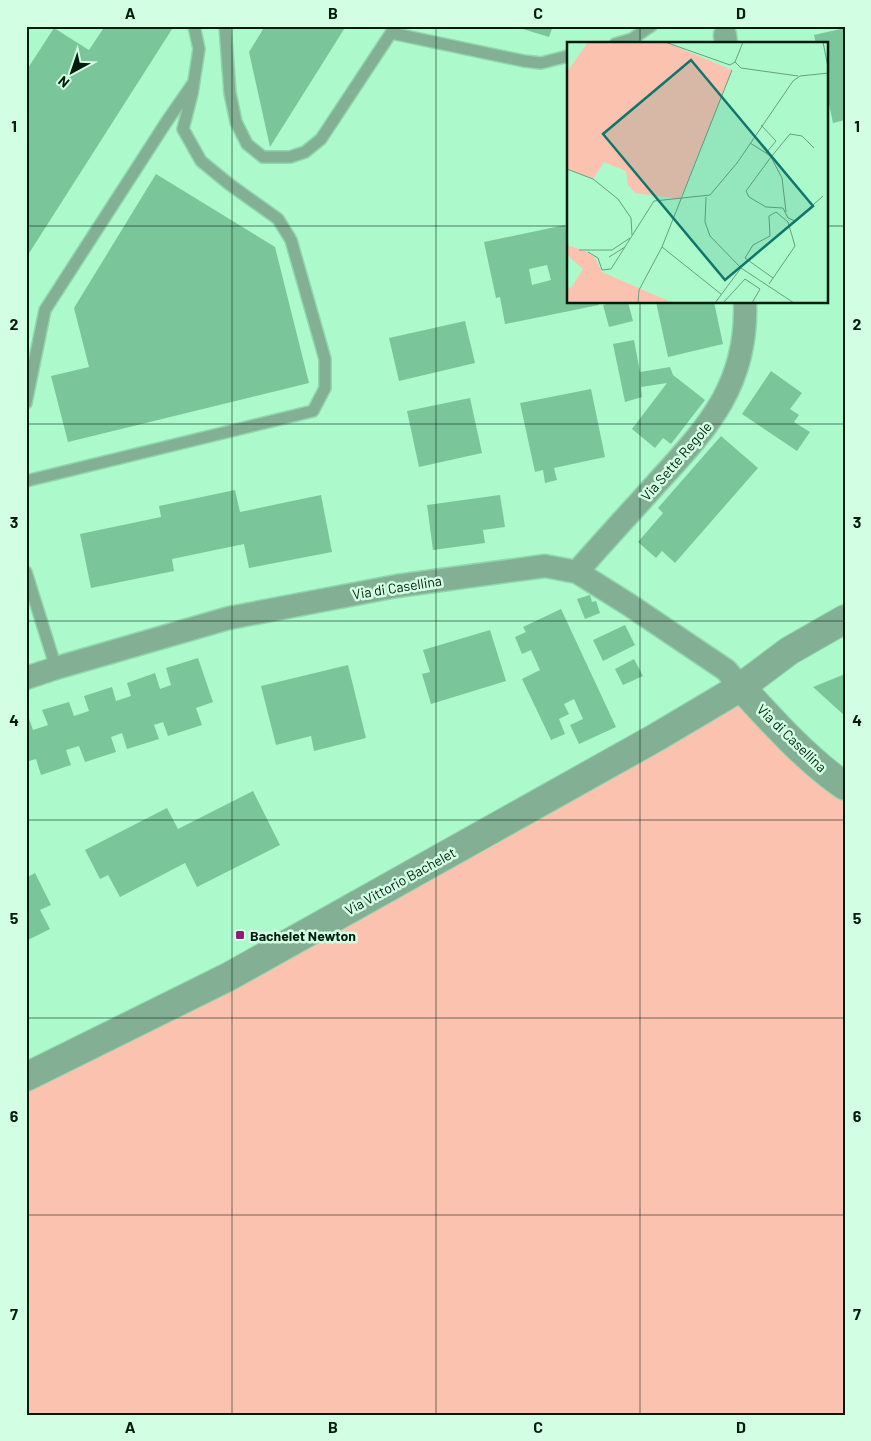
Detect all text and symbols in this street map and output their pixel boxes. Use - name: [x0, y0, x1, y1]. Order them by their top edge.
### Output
- text: A: [125, 3, 136, 22]
- text: B: [328, 3, 338, 22]
- text: C: [533, 3, 543, 22]
- text: D: [736, 3, 746, 22]
- inset map: [567, 42, 828, 304]
- north arrow: [48, 48, 98, 98]
- text: N: [54, 73, 72, 92]
- text: 1: [11, 116, 17, 135]
- text: 1: [854, 116, 860, 135]
- text: 2: [10, 314, 19, 333]
- text: 2: [853, 314, 862, 333]
- street label: Via Sette Regole: [637, 418, 715, 504]
- text: 3: [10, 512, 18, 531]
- text: 3: [853, 512, 861, 531]
- street label: Via di Casellina: [351, 572, 443, 602]
- street label: Via di Casellina: [754, 701, 830, 775]
- text: 4: [9, 710, 19, 729]
- text: 4: [852, 710, 862, 729]
- street label: Via Vittorio Bachelet: [342, 844, 458, 918]
- text: 5: [10, 908, 19, 927]
- text: 5: [853, 908, 862, 927]
- place label: Bachelet Newton: [250, 927, 356, 944]
- marker: Bachelet Newton: [234, 929, 246, 941]
- text: 6: [10, 1106, 19, 1125]
- text: 6: [853, 1106, 862, 1125]
- text: 7: [10, 1304, 18, 1323]
- text: 7: [853, 1304, 861, 1323]
- text: A: [125, 1417, 136, 1436]
- text: B: [328, 1417, 338, 1436]
- text: C: [533, 1417, 543, 1436]
- text: D: [736, 1417, 746, 1436]

